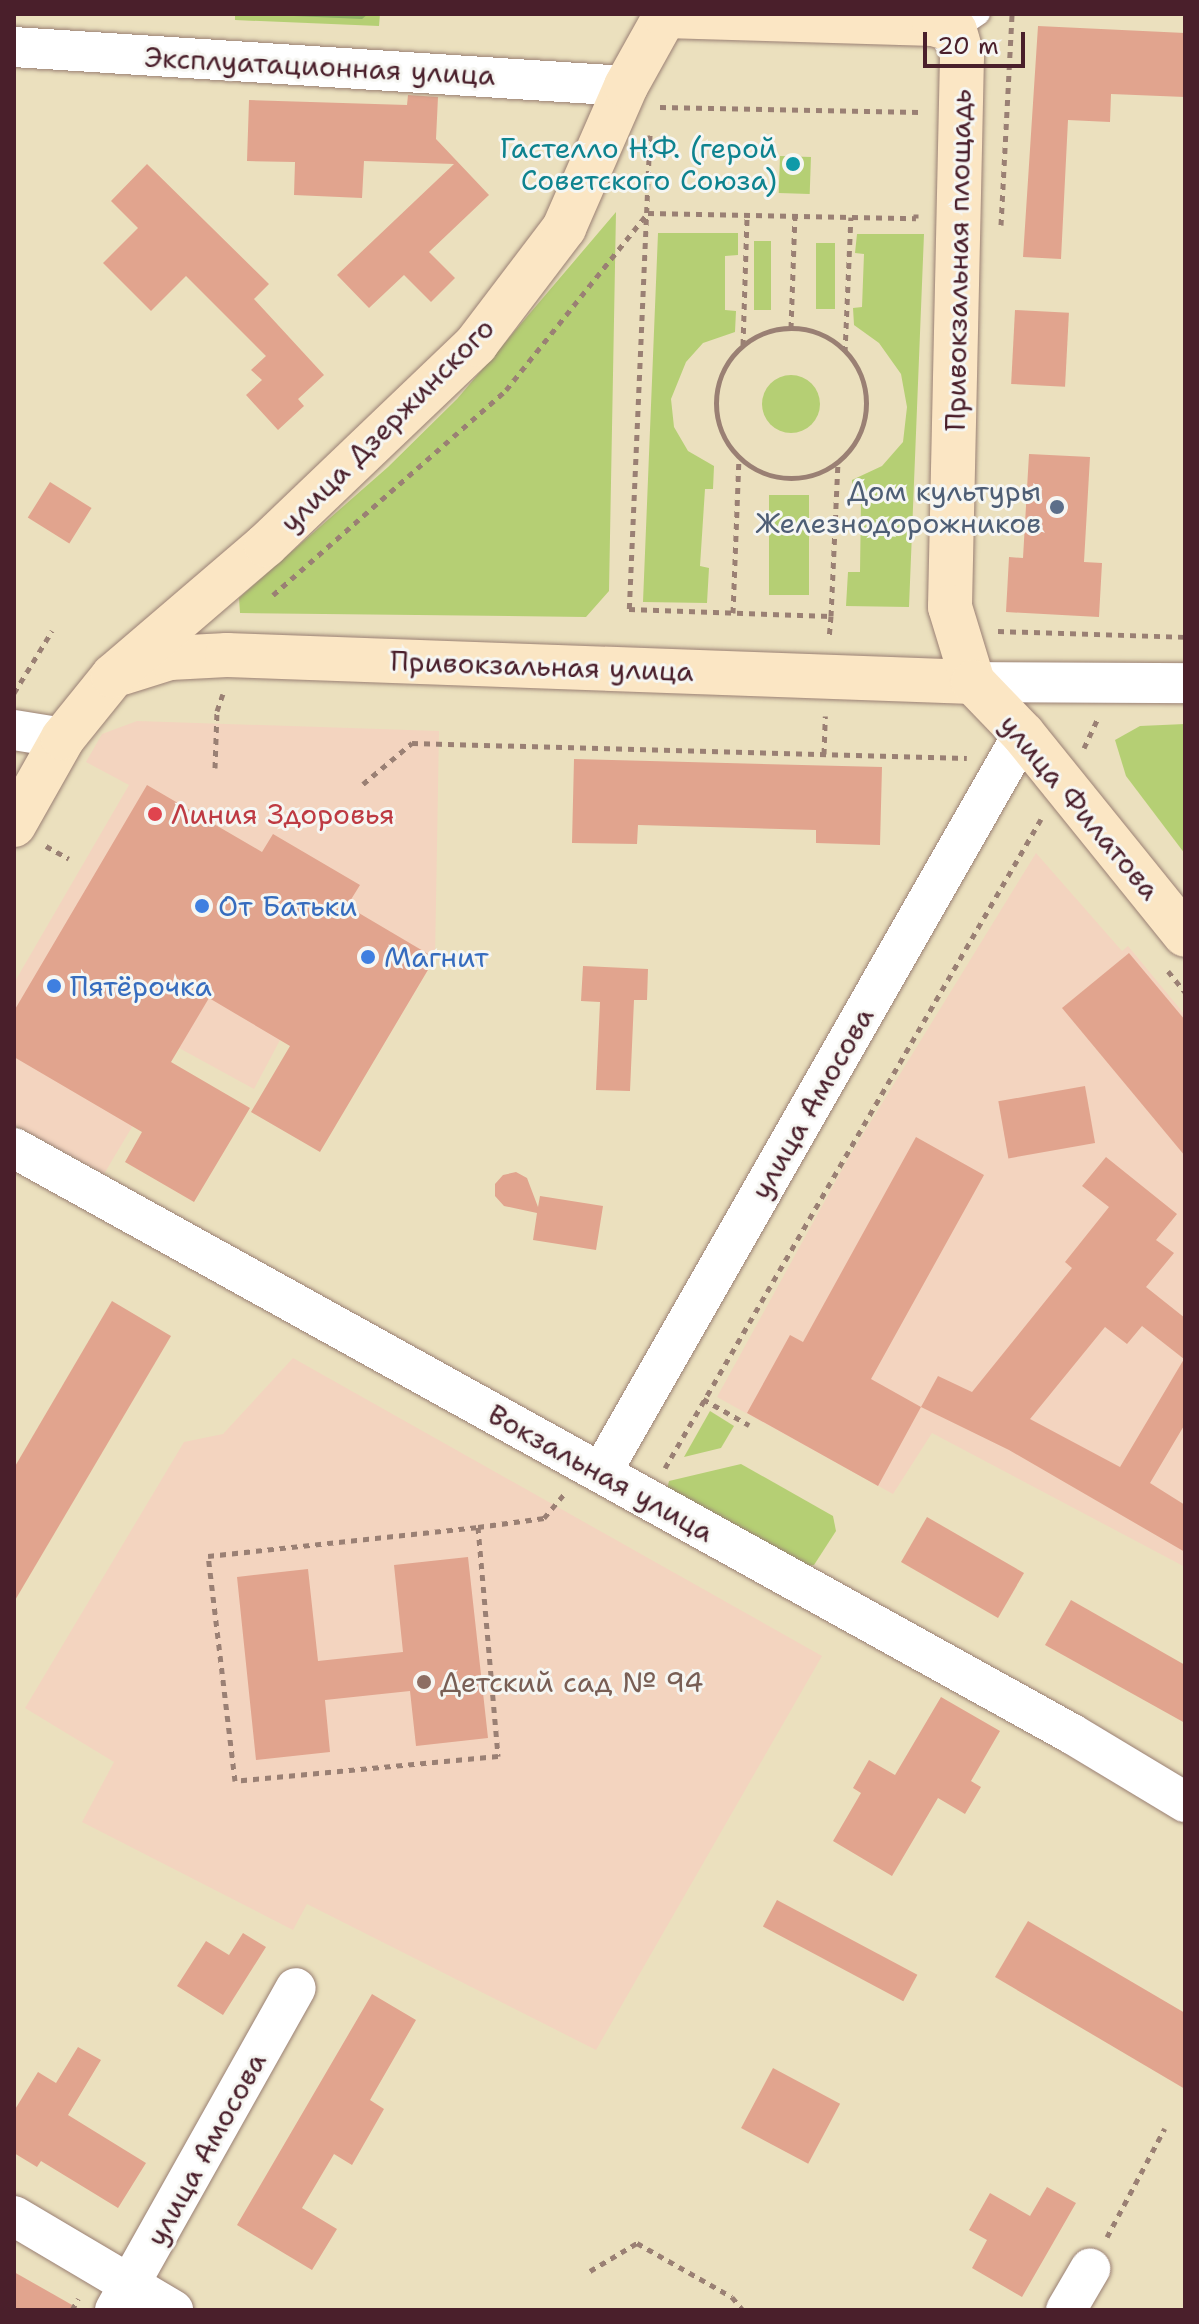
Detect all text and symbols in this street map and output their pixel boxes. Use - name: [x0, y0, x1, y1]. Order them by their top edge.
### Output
- scale bar: [927, 16, 1029, 66]
- text: 20 m: [937, 30, 999, 62]
- street label: Эксплуатационная улица: [144, 40, 496, 92]
- street label: Привокзальная площадь: [938, 89, 978, 431]
- place label: Гастелло Н.Ф. (герой Советского Союза): [500, 131, 777, 197]
- marker: Гастелло Н.Ф. (герой Советского Союза): [784, 155, 802, 173]
- street label: улица Дзержинского: [273, 311, 501, 539]
- place label: Дом культуры Железнодорожников: [756, 474, 1041, 540]
- marker: Дом культуры Железнодорожников: [1048, 498, 1066, 516]
- street label: Привокзальная улица: [390, 644, 694, 688]
- street label: улица Филатова: [993, 708, 1167, 906]
- place label: Линия Здоровья: [171, 797, 395, 831]
- marker: Линия Здоровья: [146, 805, 164, 823]
- place label: От Батьки: [218, 889, 357, 923]
- marker: От Батьки: [193, 897, 211, 915]
- place label: Магнит: [384, 940, 488, 974]
- marker: Магнит: [359, 948, 377, 966]
- place label: Пятёрочка: [70, 969, 212, 1003]
- marker: Пятёрочка: [45, 977, 63, 995]
- street label: улица Амосова: [744, 1001, 880, 1205]
- street label: Вокзальная улица: [482, 1397, 720, 1549]
- place label: Детский сад № 94: [440, 1665, 704, 1699]
- marker: Детский сад № 94: [415, 1673, 433, 1691]
- street label: улица Амосова: [139, 2047, 273, 2251]

